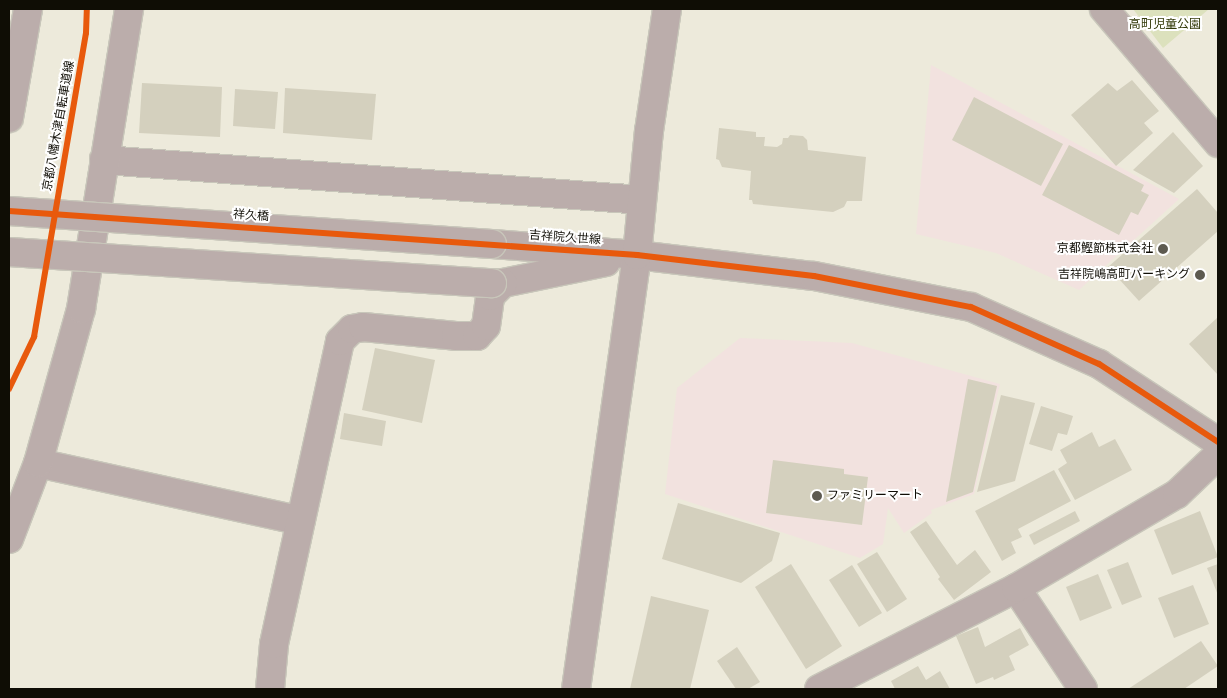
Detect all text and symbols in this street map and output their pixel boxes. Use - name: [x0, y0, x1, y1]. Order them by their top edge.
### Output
- park label: 高町児童公園: [1129, 18, 1201, 32]
- street label: 京都八幡木津自転車道線: [40, 60, 78, 192]
- street label: 祥久橋: [233, 208, 269, 224]
- street label: 吉祥院久世線: [529, 228, 601, 248]
- place label: 京都鰹節株式会社: [1057, 242, 1153, 256]
- marker: 京都鰹節株式会社: [1157, 243, 1169, 255]
- place label: 吉祥院嶋高町パーキング: [1058, 268, 1190, 282]
- marker: 吉祥院嶋高町パーキング: [1194, 269, 1206, 281]
- place label: ファミリーマート: [827, 489, 923, 503]
- marker: ファミリーマート: [811, 490, 823, 502]

